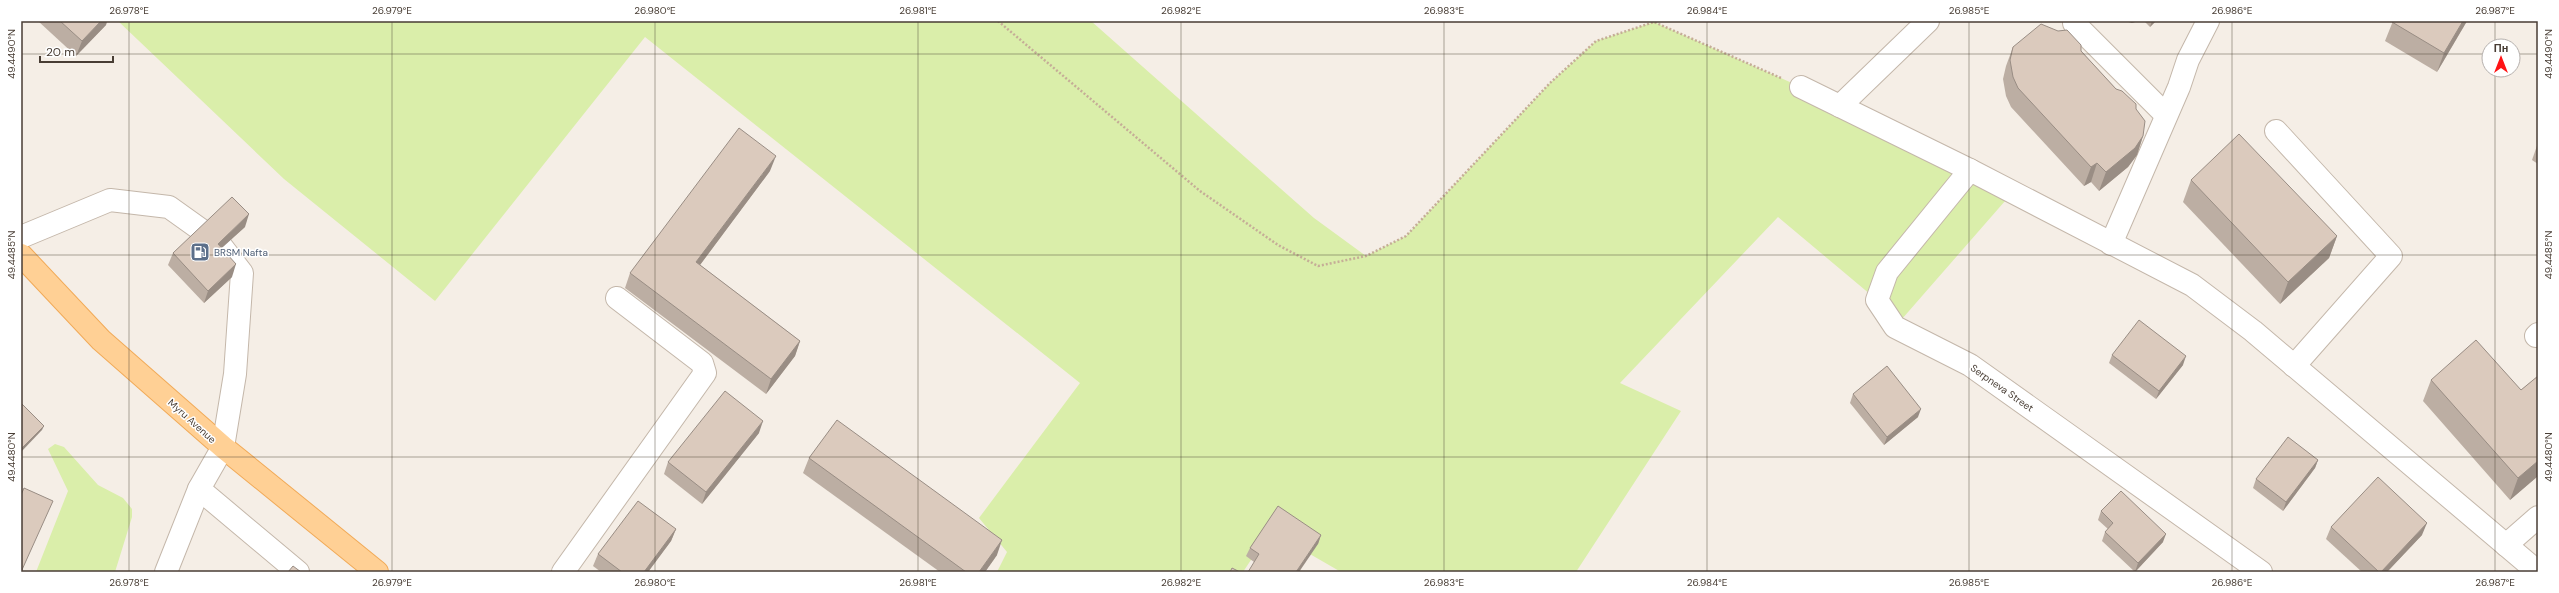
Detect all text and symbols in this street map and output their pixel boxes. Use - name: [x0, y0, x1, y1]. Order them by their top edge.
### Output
- text: 26.978°E: [109, 4, 149, 17]
- text: 26.979°E: [372, 4, 412, 17]
- text: 26.980°E: [634, 4, 676, 17]
- text: 26.981°E: [899, 4, 937, 17]
- text: 26.982°E: [1161, 4, 1201, 17]
- text: 26.983°E: [1424, 4, 1465, 17]
- text: 26.984°E: [1687, 4, 1728, 17]
- text: 26.985°E: [1949, 4, 1990, 17]
- text: 26.986°E: [2212, 4, 2253, 17]
- text: 26.987°E: [2475, 4, 2515, 17]
- text: 49.4490°N: [5, 29, 18, 79]
- text: 49.4490°N: [2542, 29, 2555, 79]
- scale bar: [40, 38, 113, 64]
- north arrow: [2481, 38, 2521, 78]
- text: Пн: [2494, 41, 2508, 55]
- text: 20 m: [46, 44, 75, 60]
- text: 49.4485°N: [5, 231, 18, 279]
- text: 49.4485°N: [2542, 231, 2555, 279]
- fuel station icon: BRSM Nafta: [189, 241, 211, 263]
- place label: BRSM Nafta: [214, 246, 268, 259]
- street label: Serpneva Street: [1968, 361, 2036, 415]
- street label: Myru Avenue: [165, 396, 219, 446]
- text: 49.4480°N: [5, 432, 18, 482]
- text: 49.4480°N: [2542, 432, 2555, 482]
- text: 26.978°E: [109, 576, 149, 589]
- text: 26.979°E: [372, 576, 412, 589]
- text: 26.980°E: [634, 576, 676, 589]
- text: 26.981°E: [899, 576, 937, 589]
- text: 26.982°E: [1161, 576, 1201, 589]
- text: 26.983°E: [1424, 576, 1465, 589]
- text: 26.984°E: [1687, 576, 1728, 589]
- text: 26.985°E: [1949, 576, 1990, 589]
- text: 26.986°E: [2212, 576, 2253, 589]
- text: 26.987°E: [2475, 576, 2515, 589]

